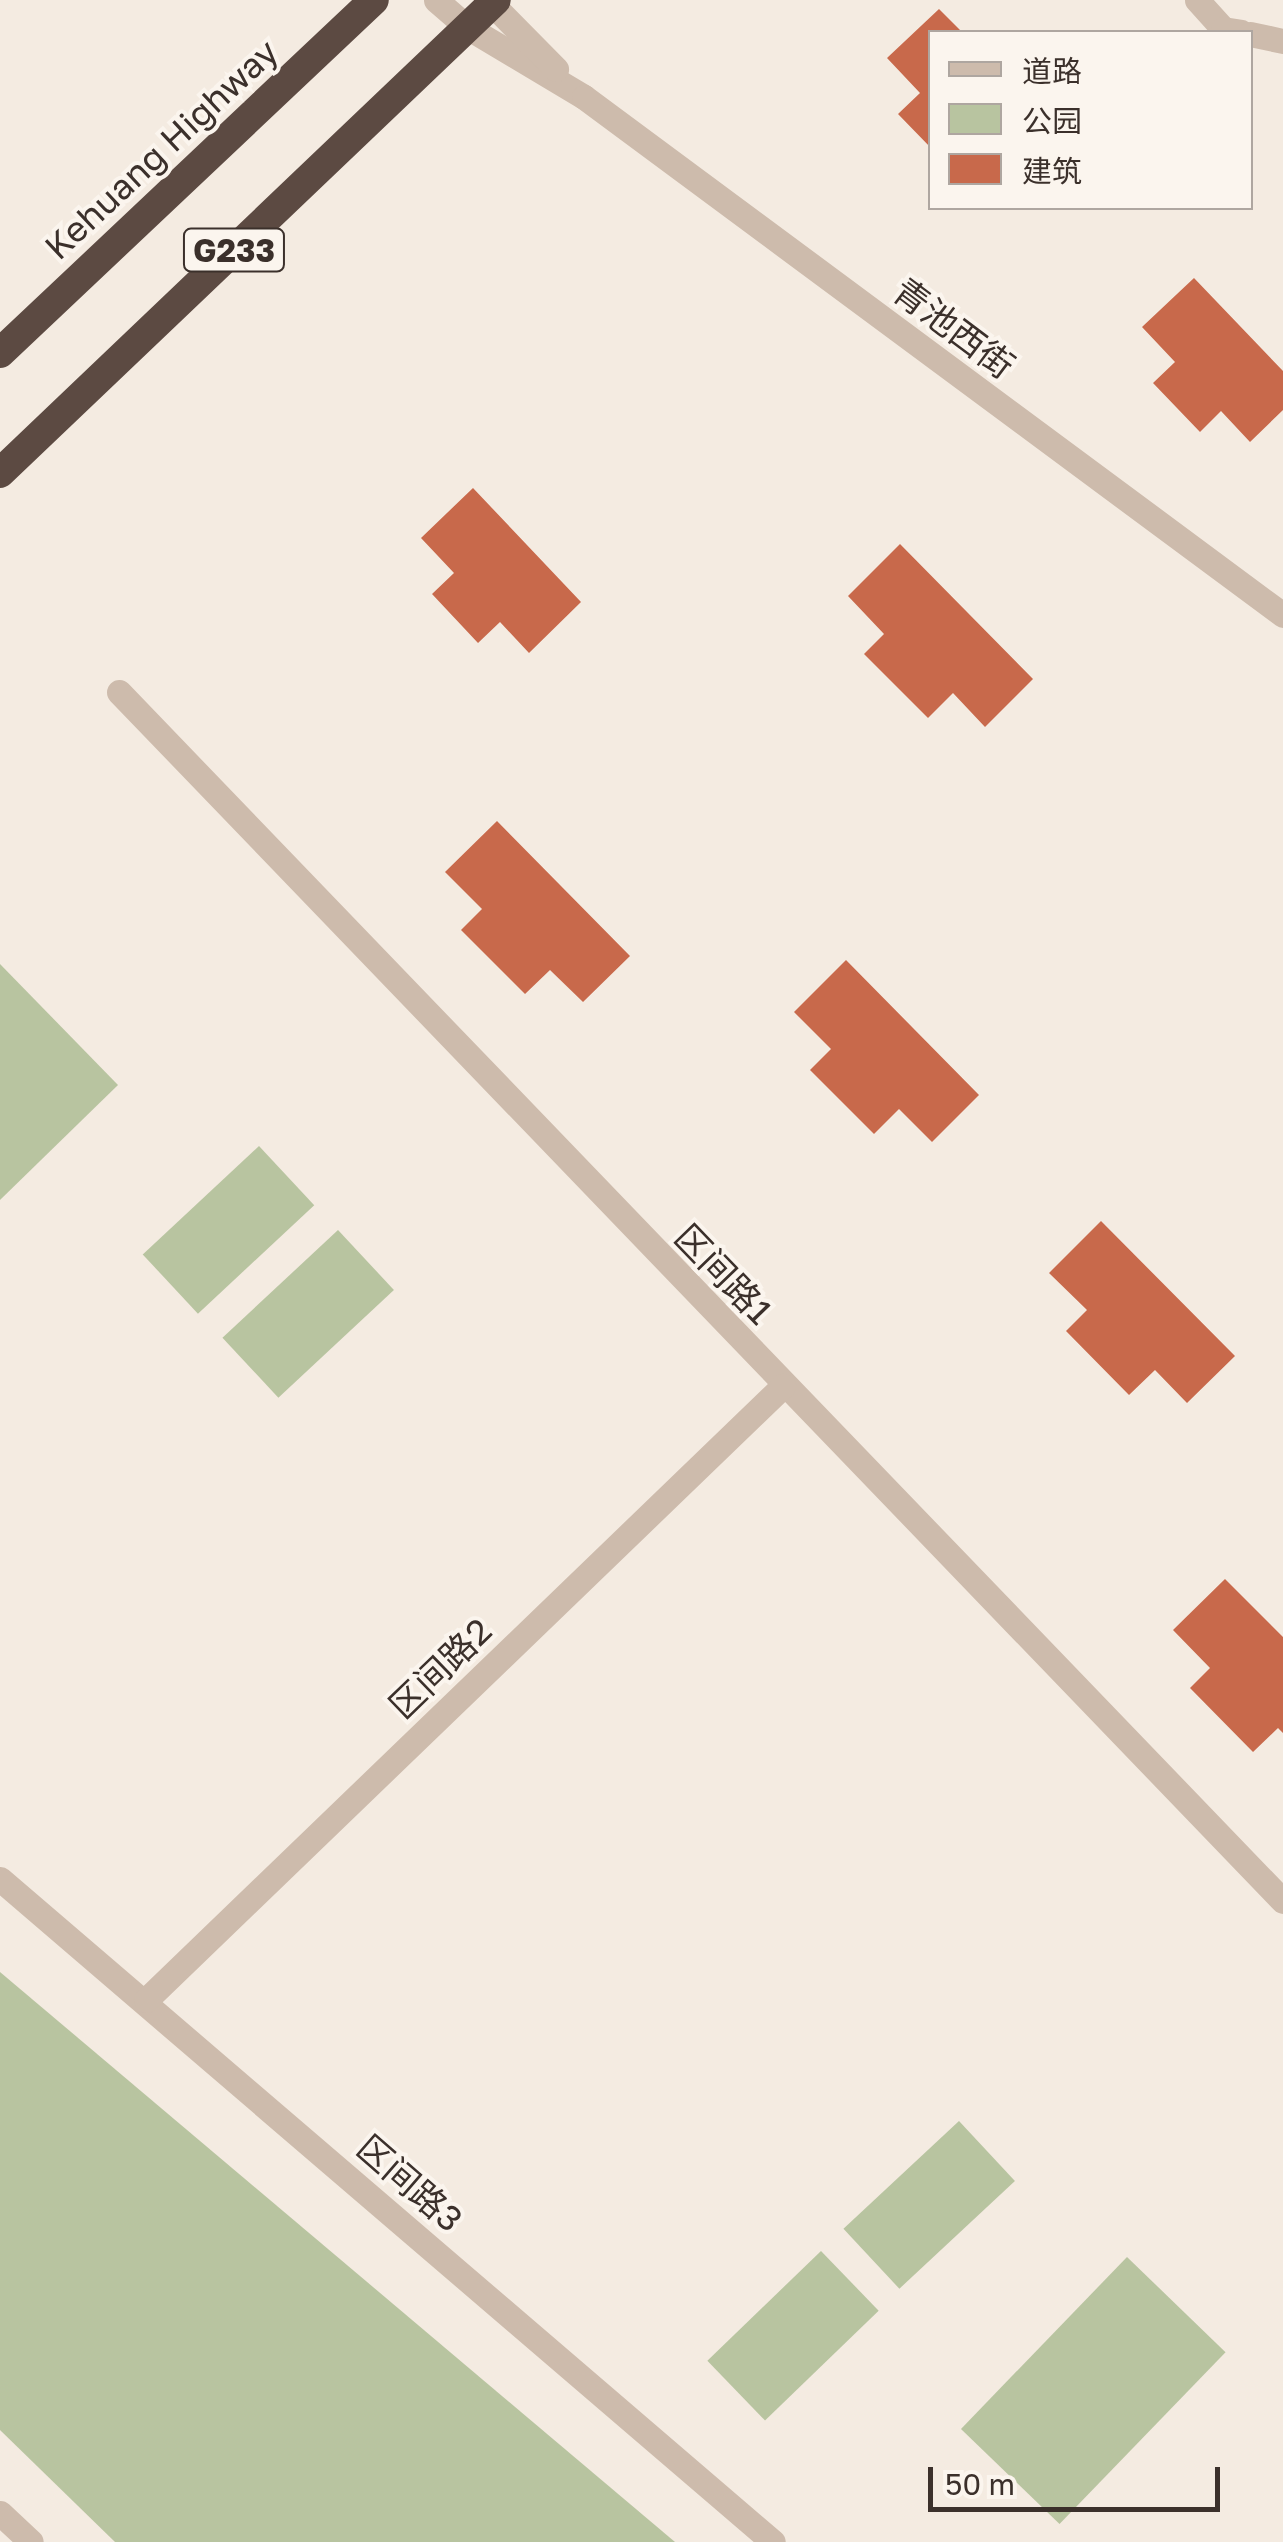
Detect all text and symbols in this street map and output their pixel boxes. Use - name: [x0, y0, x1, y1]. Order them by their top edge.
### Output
- street label: Kehuang Highway: [36, 30, 286, 268]
- legend: [928, 30, 1253, 210]
- text: 道路: [1022, 53, 1082, 89]
- text: 公园: [1022, 103, 1082, 139]
- text: 建筑: [1022, 153, 1082, 189]
- road number: G233: [182, 223, 286, 277]
- street label: 青池西街: [885, 269, 1023, 387]
- street label: 区间路1: [667, 1216, 781, 1332]
- street label: 区间路2: [380, 1609, 500, 1727]
- street label: 区间路3: [349, 2126, 471, 2240]
- scale bar: [933, 2447, 1226, 2509]
- text: 50 m: [945, 2466, 1015, 2502]

